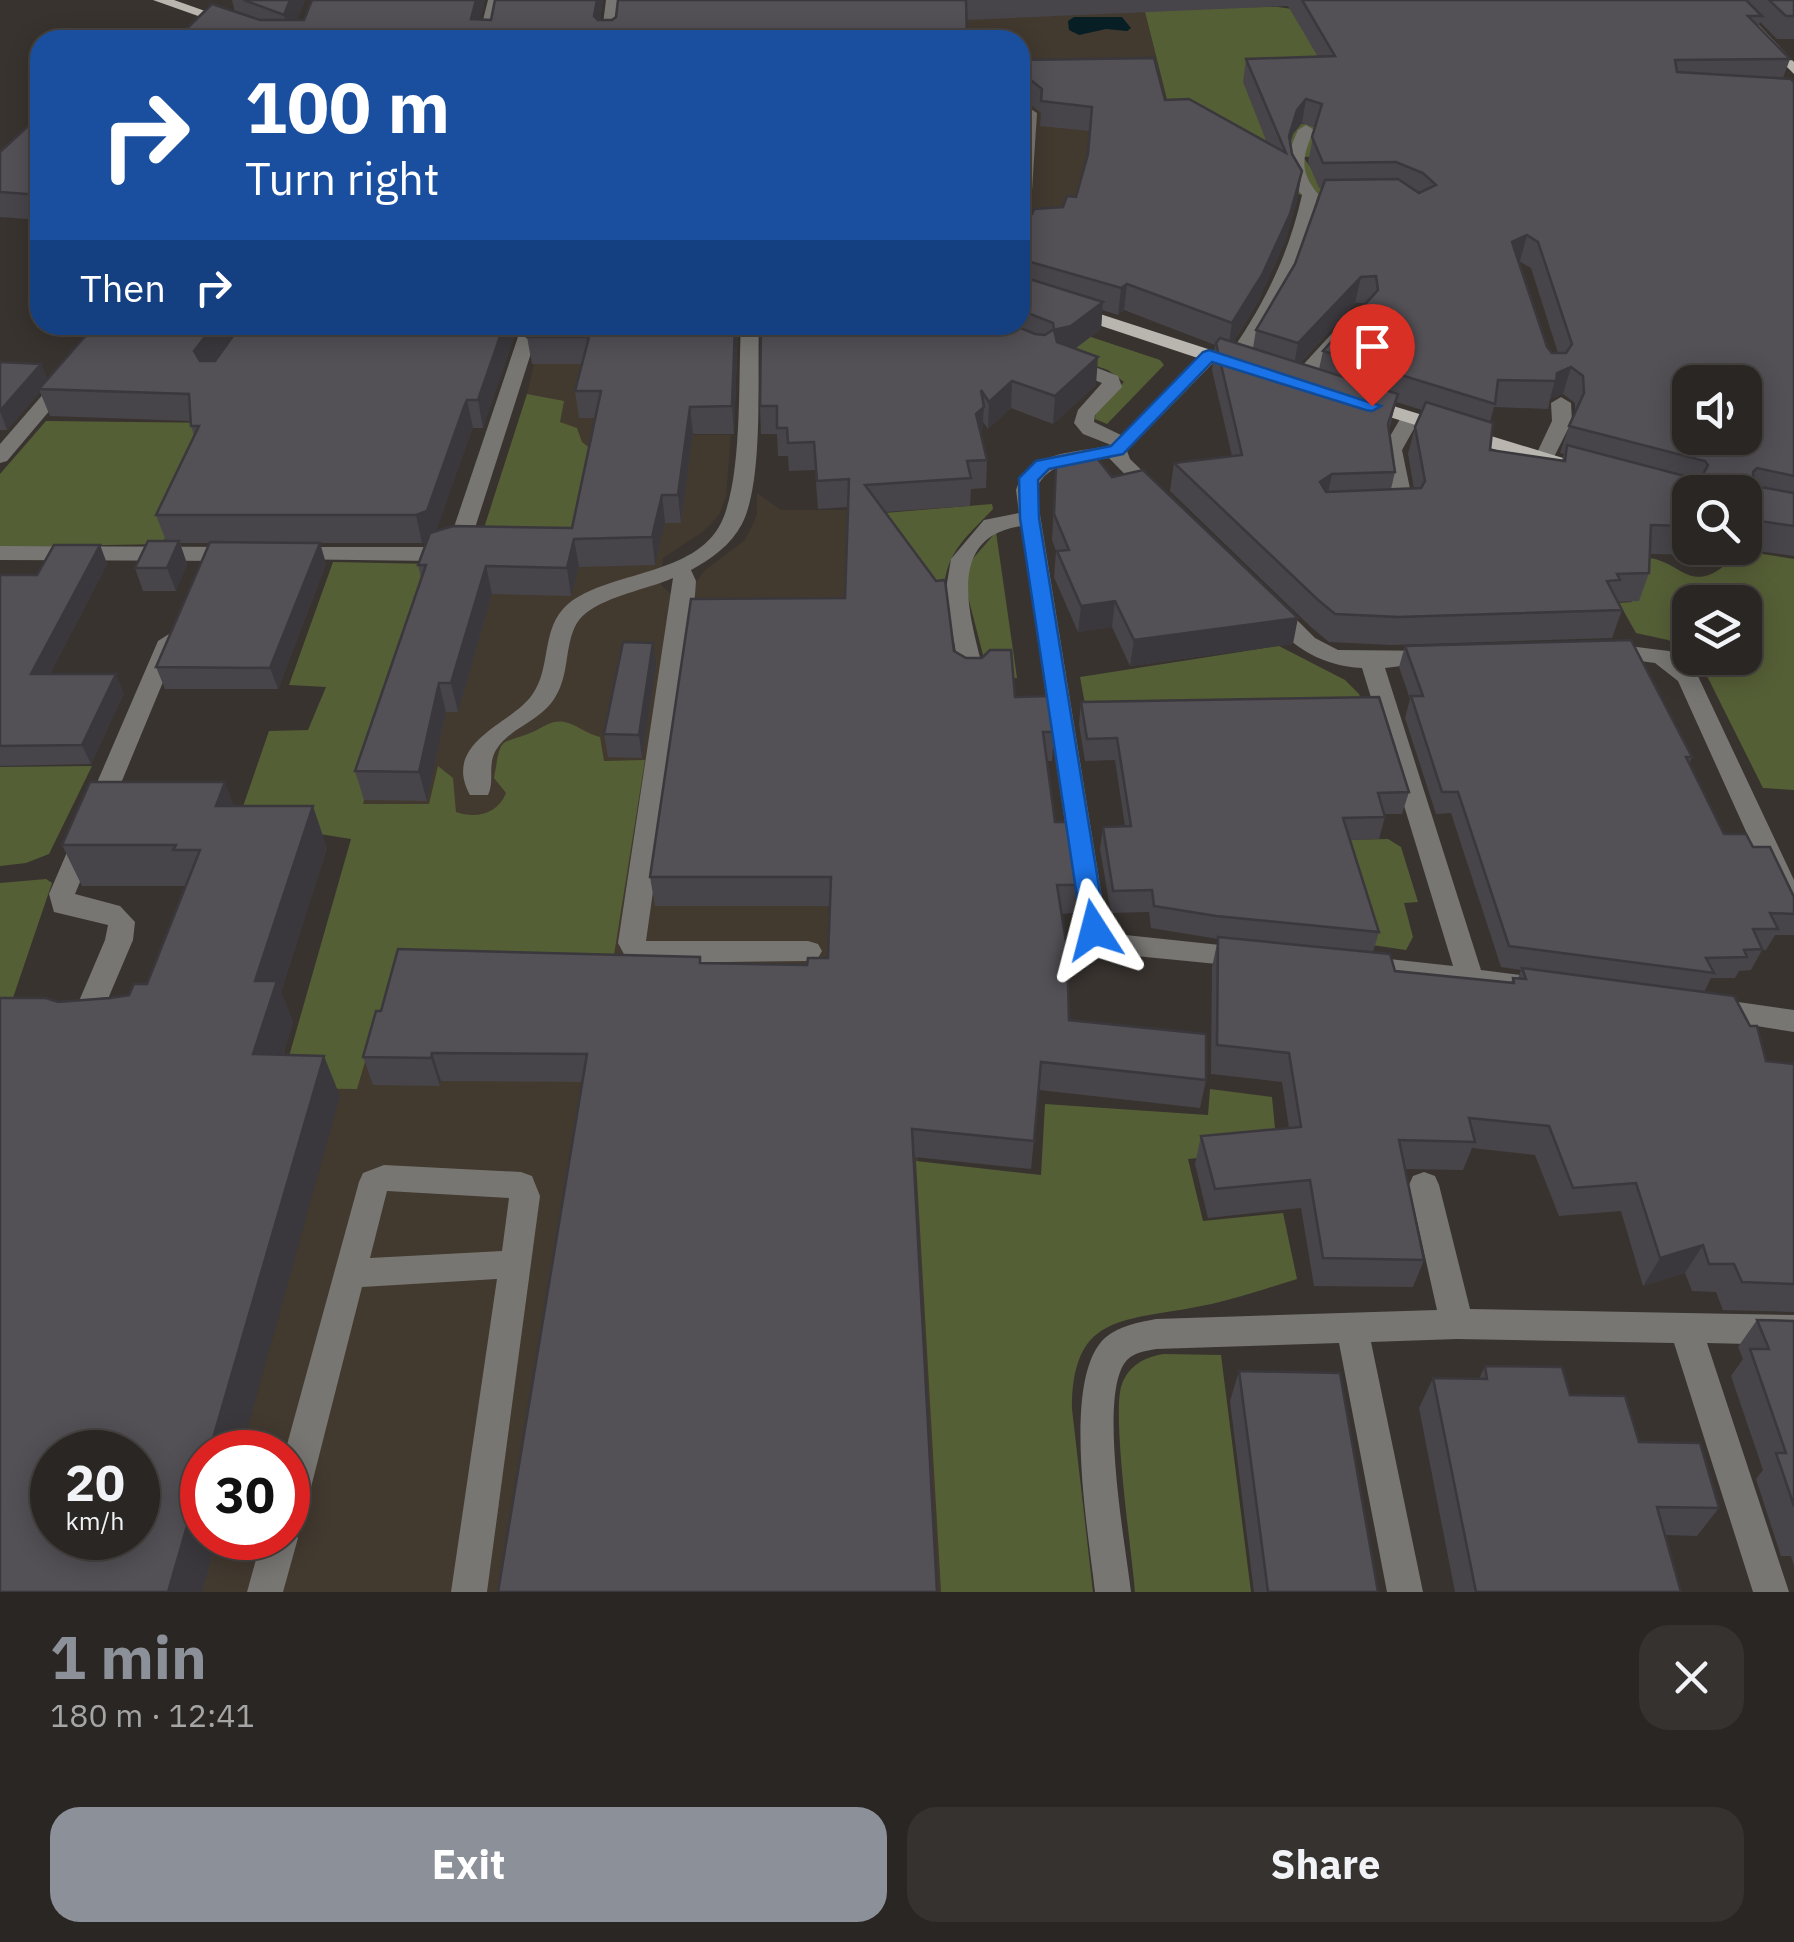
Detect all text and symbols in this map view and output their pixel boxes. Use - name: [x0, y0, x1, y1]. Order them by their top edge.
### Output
- text: 100 m: [245, 61, 450, 152]
- icon: right: [80, 70, 210, 200]
- text: Turn right: [245, 149, 440, 207]
- icon: right: [186, 260, 241, 315]
- text: Then: [80, 263, 166, 312]
- pin: [1330, 304, 1415, 407]
- icon: arrive: [1345, 319, 1400, 374]
- map controls: [1672, 365, 1762, 675]
- button: sound: [1672, 365, 1762, 455]
- button: search: [1672, 475, 1762, 565]
- button: layers: [1672, 585, 1762, 675]
- position arrow: [1042, 878, 1146, 982]
- speed limit sign: 30: [180, 1430, 310, 1560]
- text: 20: [65, 1450, 125, 1515]
- text: km/h: [66, 1504, 124, 1537]
- text: 1 min: [50, 1617, 207, 1696]
- button: close: [1639, 1625, 1744, 1730]
- text: 180 m · 12:41: [50, 1694, 255, 1736]
- button: Exit: [50, 1807, 887, 1922]
- button: Share: [907, 1807, 1744, 1922]

